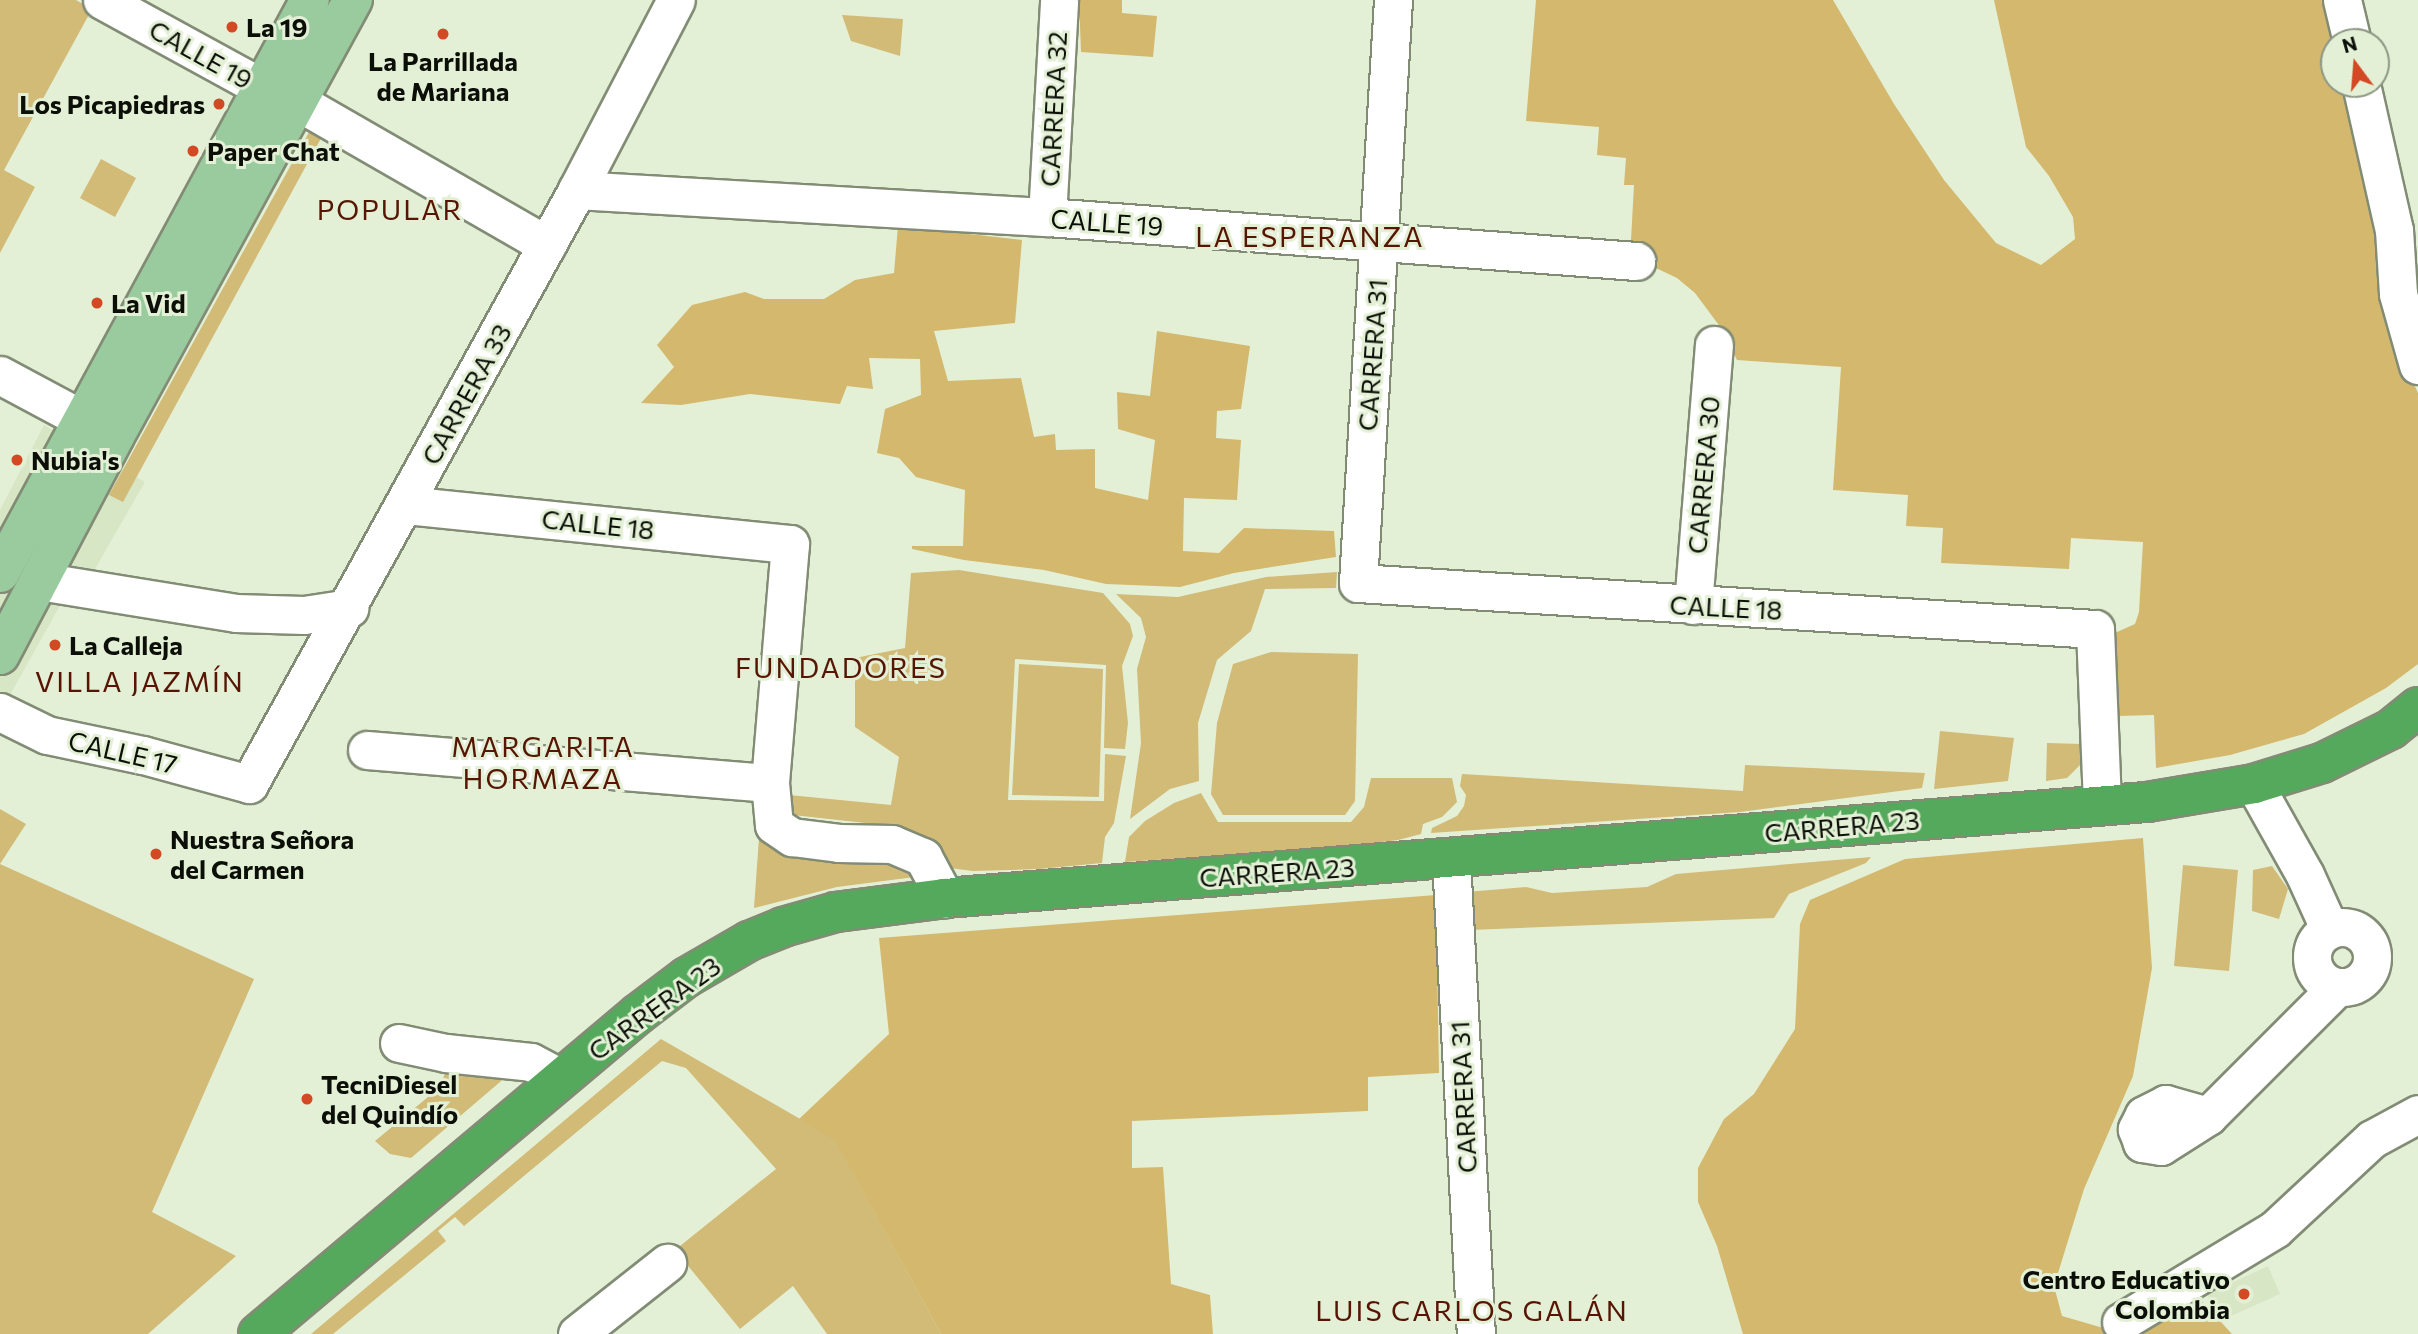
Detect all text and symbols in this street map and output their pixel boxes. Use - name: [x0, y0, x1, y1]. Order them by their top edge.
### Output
- place label: La 19: [246, 11, 308, 43]
- street label: CALLE 19: [144, 13, 258, 95]
- marker: La 19: [224, 19, 240, 35]
- marker: La Parrillada de Mariana: [435, 26, 451, 42]
- north arrow: [2320, 28, 2390, 98]
- street label: CARRERA 32: [1033, 31, 1073, 187]
- text: N: [2340, 31, 2360, 57]
- place label: La Parrillada de Mariana: [368, 45, 518, 106]
- place label: Los Picapiedras: [19, 88, 205, 120]
- marker: Los Picapiedras: [211, 96, 227, 112]
- place label: Paper Chat: [207, 135, 340, 167]
- marker: Paper Chat: [185, 143, 201, 159]
- district label: POPULAR: [318, 192, 462, 226]
- street label: CALLE 19: [1050, 203, 1164, 241]
- district label: LA ESPERANZA: [1197, 219, 1423, 253]
- street label: CARRERA 31: [1351, 278, 1393, 432]
- place label: La Vid: [111, 287, 186, 319]
- marker: La Vid: [89, 295, 105, 311]
- street label: CARRERA 33: [415, 318, 517, 470]
- street label: CARRERA 30: [1681, 395, 1725, 555]
- place label: Nubia's: [31, 444, 120, 476]
- marker: Nubia's: [9, 452, 25, 468]
- street label: CALLE 18: [540, 503, 656, 545]
- street label: CALLE 18: [1669, 588, 1783, 626]
- place label: La Calleja: [69, 629, 183, 661]
- marker: La Calleja: [47, 637, 63, 653]
- district label: FUNDADORES: [736, 650, 946, 684]
- district label: VILLA JAZMÍN: [37, 664, 243, 698]
- street label: CALLE 17: [66, 724, 180, 780]
- district label: MARGARITA HORMAZA: [452, 729, 634, 795]
- street label: CARRERA 23: [1763, 804, 1921, 848]
- place label: Nuestra Señora del Carmen: [170, 823, 354, 884]
- marker: Nuestra Señora del Carmen: [148, 846, 164, 862]
- street label: CARRERA 23: [1198, 851, 1356, 893]
- street label: CARRERA 23: [582, 950, 726, 1066]
- street label: CARRERA 31: [1443, 1020, 1483, 1174]
- place label: TecniDiesel del Quindío: [321, 1068, 458, 1130]
- marker: TecniDiesel del Quindío: [299, 1091, 315, 1107]
- place label: Centro Educativo Colombia: [2022, 1263, 2230, 1324]
- marker: Centro Educativo Colombia: [2236, 1286, 2252, 1302]
- district label: LUIS CARLOS GALÁN: [1317, 1293, 1627, 1327]

